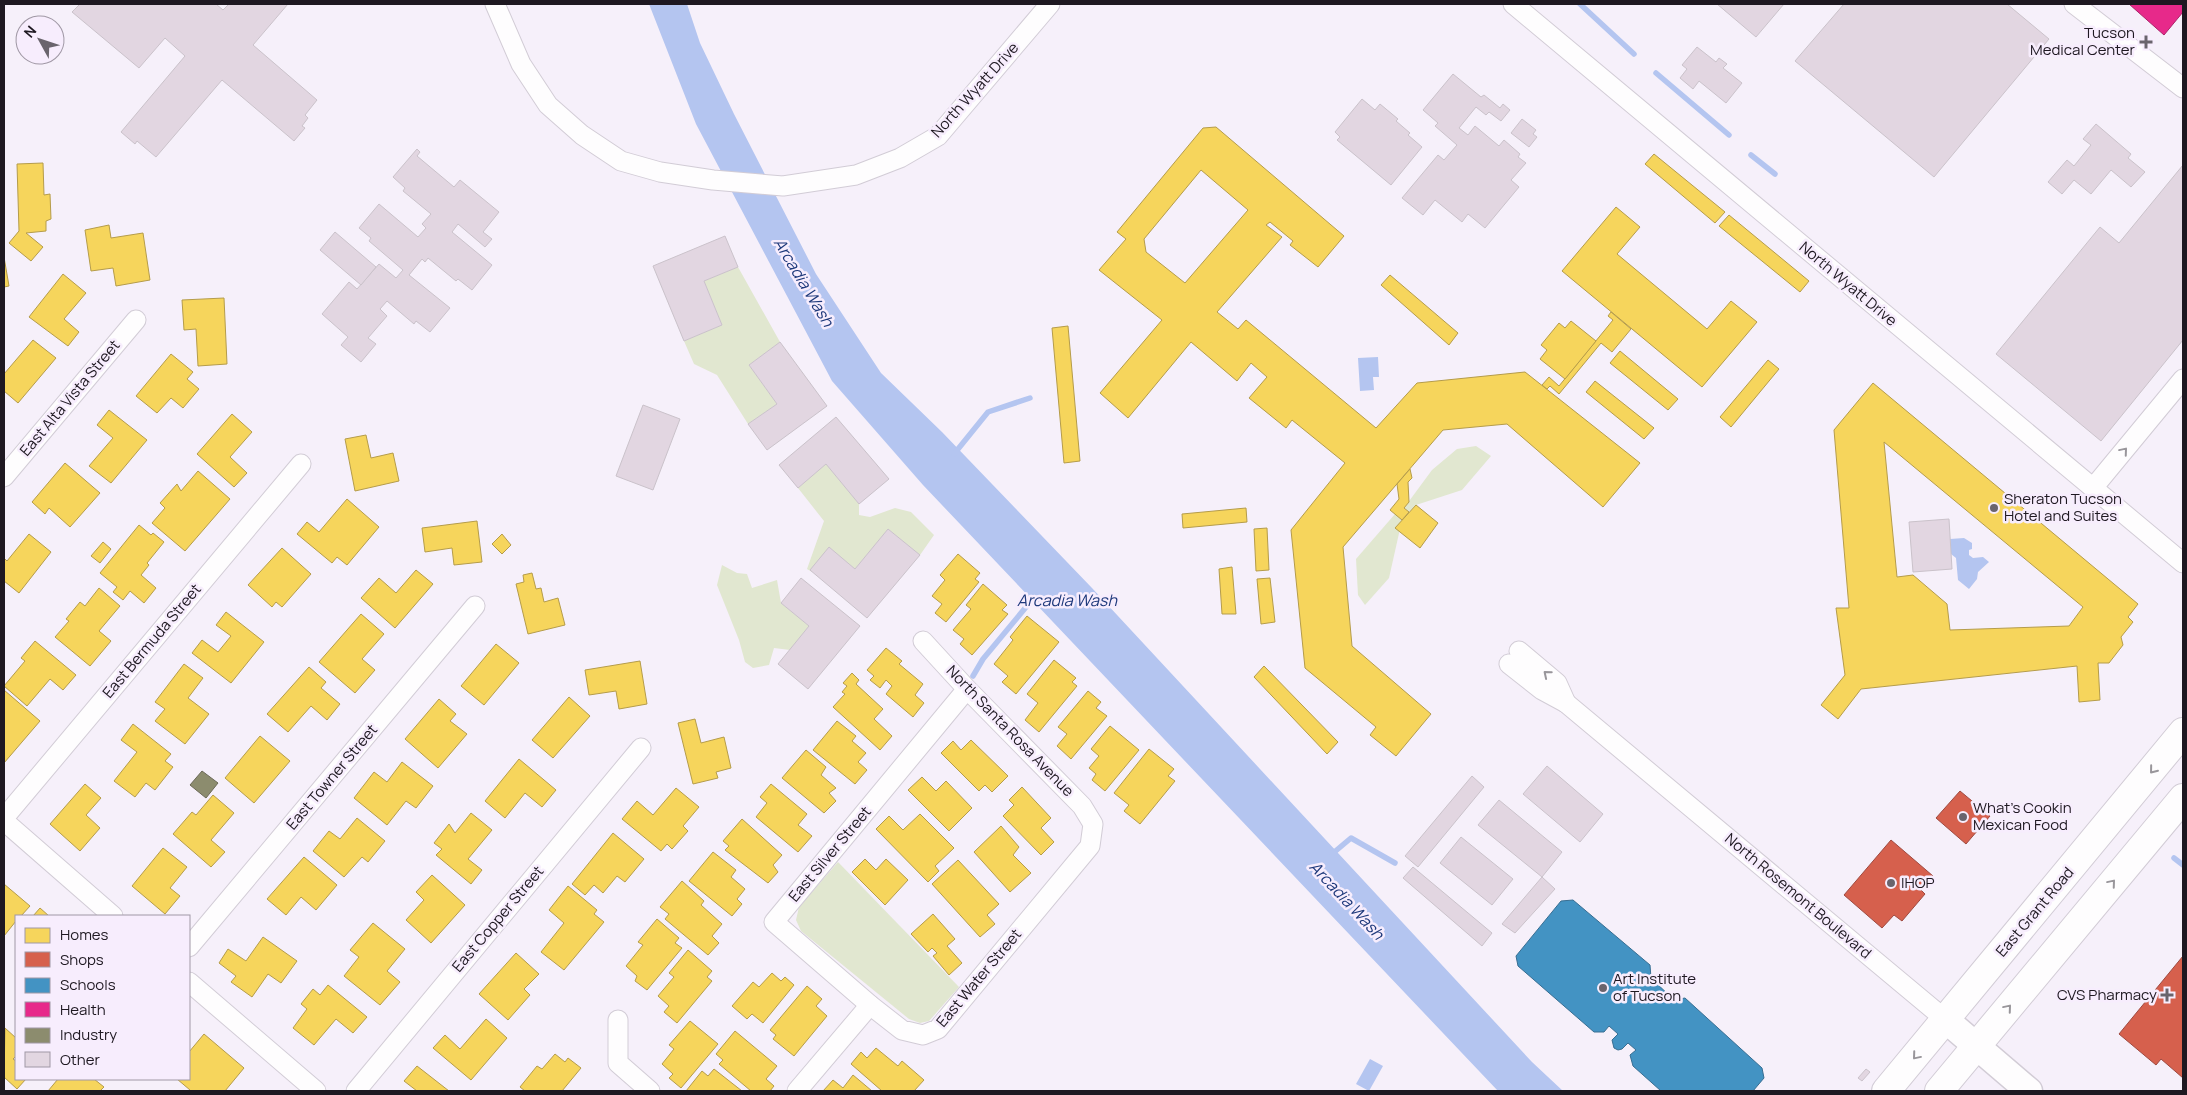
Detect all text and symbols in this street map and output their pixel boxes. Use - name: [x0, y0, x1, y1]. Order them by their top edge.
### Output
- north arrow: [15, 15, 65, 65]
- text: N: [19, 21, 40, 41]
- place label: Tucson Medical Center: [2030, 22, 2136, 60]
- marker: Tucson Medical Center: [2139, 35, 2153, 49]
- street label: North Wyatt Drive: [926, 37, 1023, 142]
- water label: Arcadia Wash: [769, 234, 839, 331]
- street label: North Wyatt Drive: [1795, 236, 1902, 331]
- street label: East Alta Vista Street: [15, 335, 124, 460]
- one-way arrow: [2118, 447, 2127, 456]
- place label: Sheraton Tucson Hotel and Suites: [2004, 488, 2122, 526]
- marker: Sheraton Tucson Hotel and Suites: [1988, 502, 2000, 514]
- street label: East Bermuda Street: [98, 579, 206, 702]
- water label: Arcadia Wash: [1017, 589, 1117, 611]
- street label: North Santa Rosa Avenue: [942, 660, 1079, 801]
- one-way arrow: [1543, 670, 1552, 679]
- street label: East Towner Street: [281, 719, 382, 834]
- one-way arrow: [2150, 764, 2158, 773]
- place label: What’s Cookin Mexican Food: [1973, 797, 2072, 835]
- street label: East Silver Street: [783, 802, 876, 906]
- marker: What’s Cookin Mexican Food: [1957, 811, 1969, 823]
- street label: North Rosemont Boulevard: [1721, 828, 1876, 963]
- water label: Arcadia Wash: [1305, 856, 1389, 944]
- street label: East Copper Street: [447, 861, 548, 976]
- street label: East Grant Road: [1991, 862, 2078, 961]
- place label: IHOP: [1901, 872, 1935, 893]
- marker: IHOP: [1885, 877, 1897, 889]
- one-way arrow: [2107, 880, 2115, 889]
- legend: [15, 915, 190, 1080]
- text: Homes: [60, 924, 109, 945]
- street label: East Water Street: [931, 924, 1026, 1031]
- text: Shops: [60, 949, 104, 970]
- place label: Art Institute of Tucson: [1613, 968, 1696, 1006]
- text: Schools: [60, 974, 116, 995]
- marker: Art Institute of Tucson: [1597, 982, 1609, 994]
- place label: CVS Pharmacy: [2057, 984, 2157, 1005]
- marker: CVS Pharmacy: [2161, 989, 2173, 1001]
- text: Health: [60, 999, 106, 1020]
- one-way arrow: [2003, 1005, 2011, 1014]
- text: Industry: [60, 1024, 117, 1045]
- text: Other: [60, 1049, 101, 1070]
- one-way arrow: [1913, 1050, 1922, 1059]

